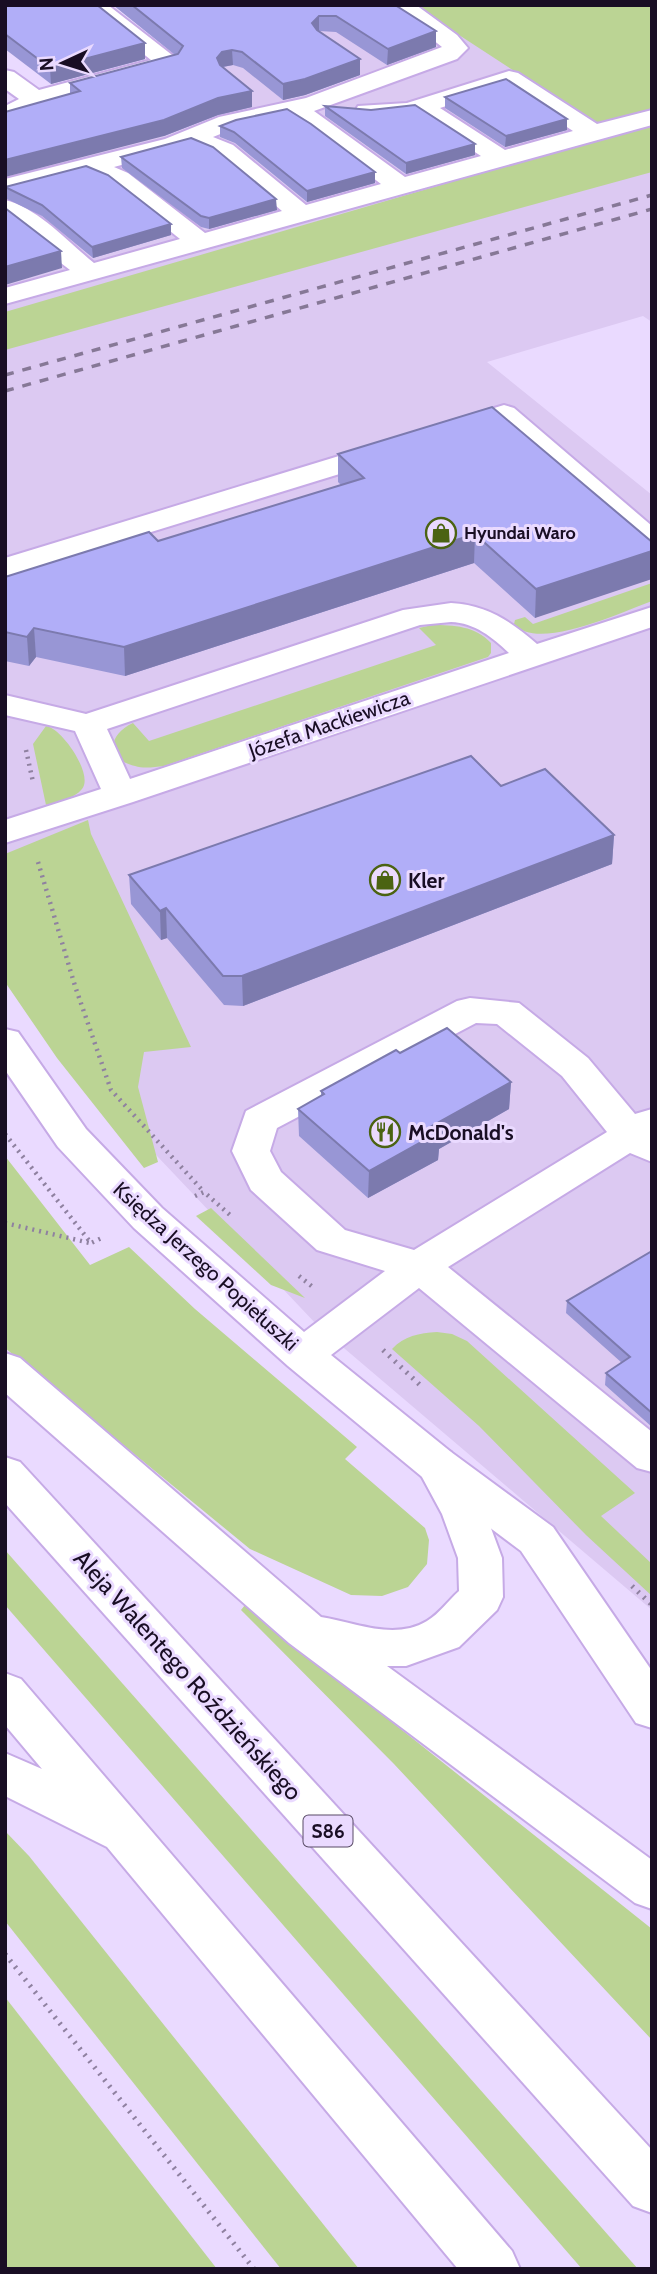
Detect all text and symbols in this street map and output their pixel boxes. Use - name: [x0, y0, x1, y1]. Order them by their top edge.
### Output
- north arrow: [28, 28, 98, 98]
- text: N: [35, 57, 58, 72]
- shop icon: Hyundai Waro: [424, 516, 458, 550]
- place label: Hyundai Waro: [464, 522, 576, 544]
- street label: Józefa Mackiewicza: [244, 685, 413, 764]
- shop icon: Kler: [368, 863, 402, 897]
- place label: Kler: [408, 868, 444, 893]
- restaurant icon: McDonald's: [368, 1115, 402, 1149]
- place label: McDonald's: [408, 1120, 514, 1145]
- street label: Księdza Jerzego Popiełuszki: [108, 1176, 304, 1356]
- street label: Aleja Walentego Roździeńskiego: [68, 1544, 308, 1806]
- road number: S86: [304, 1815, 352, 1846]

